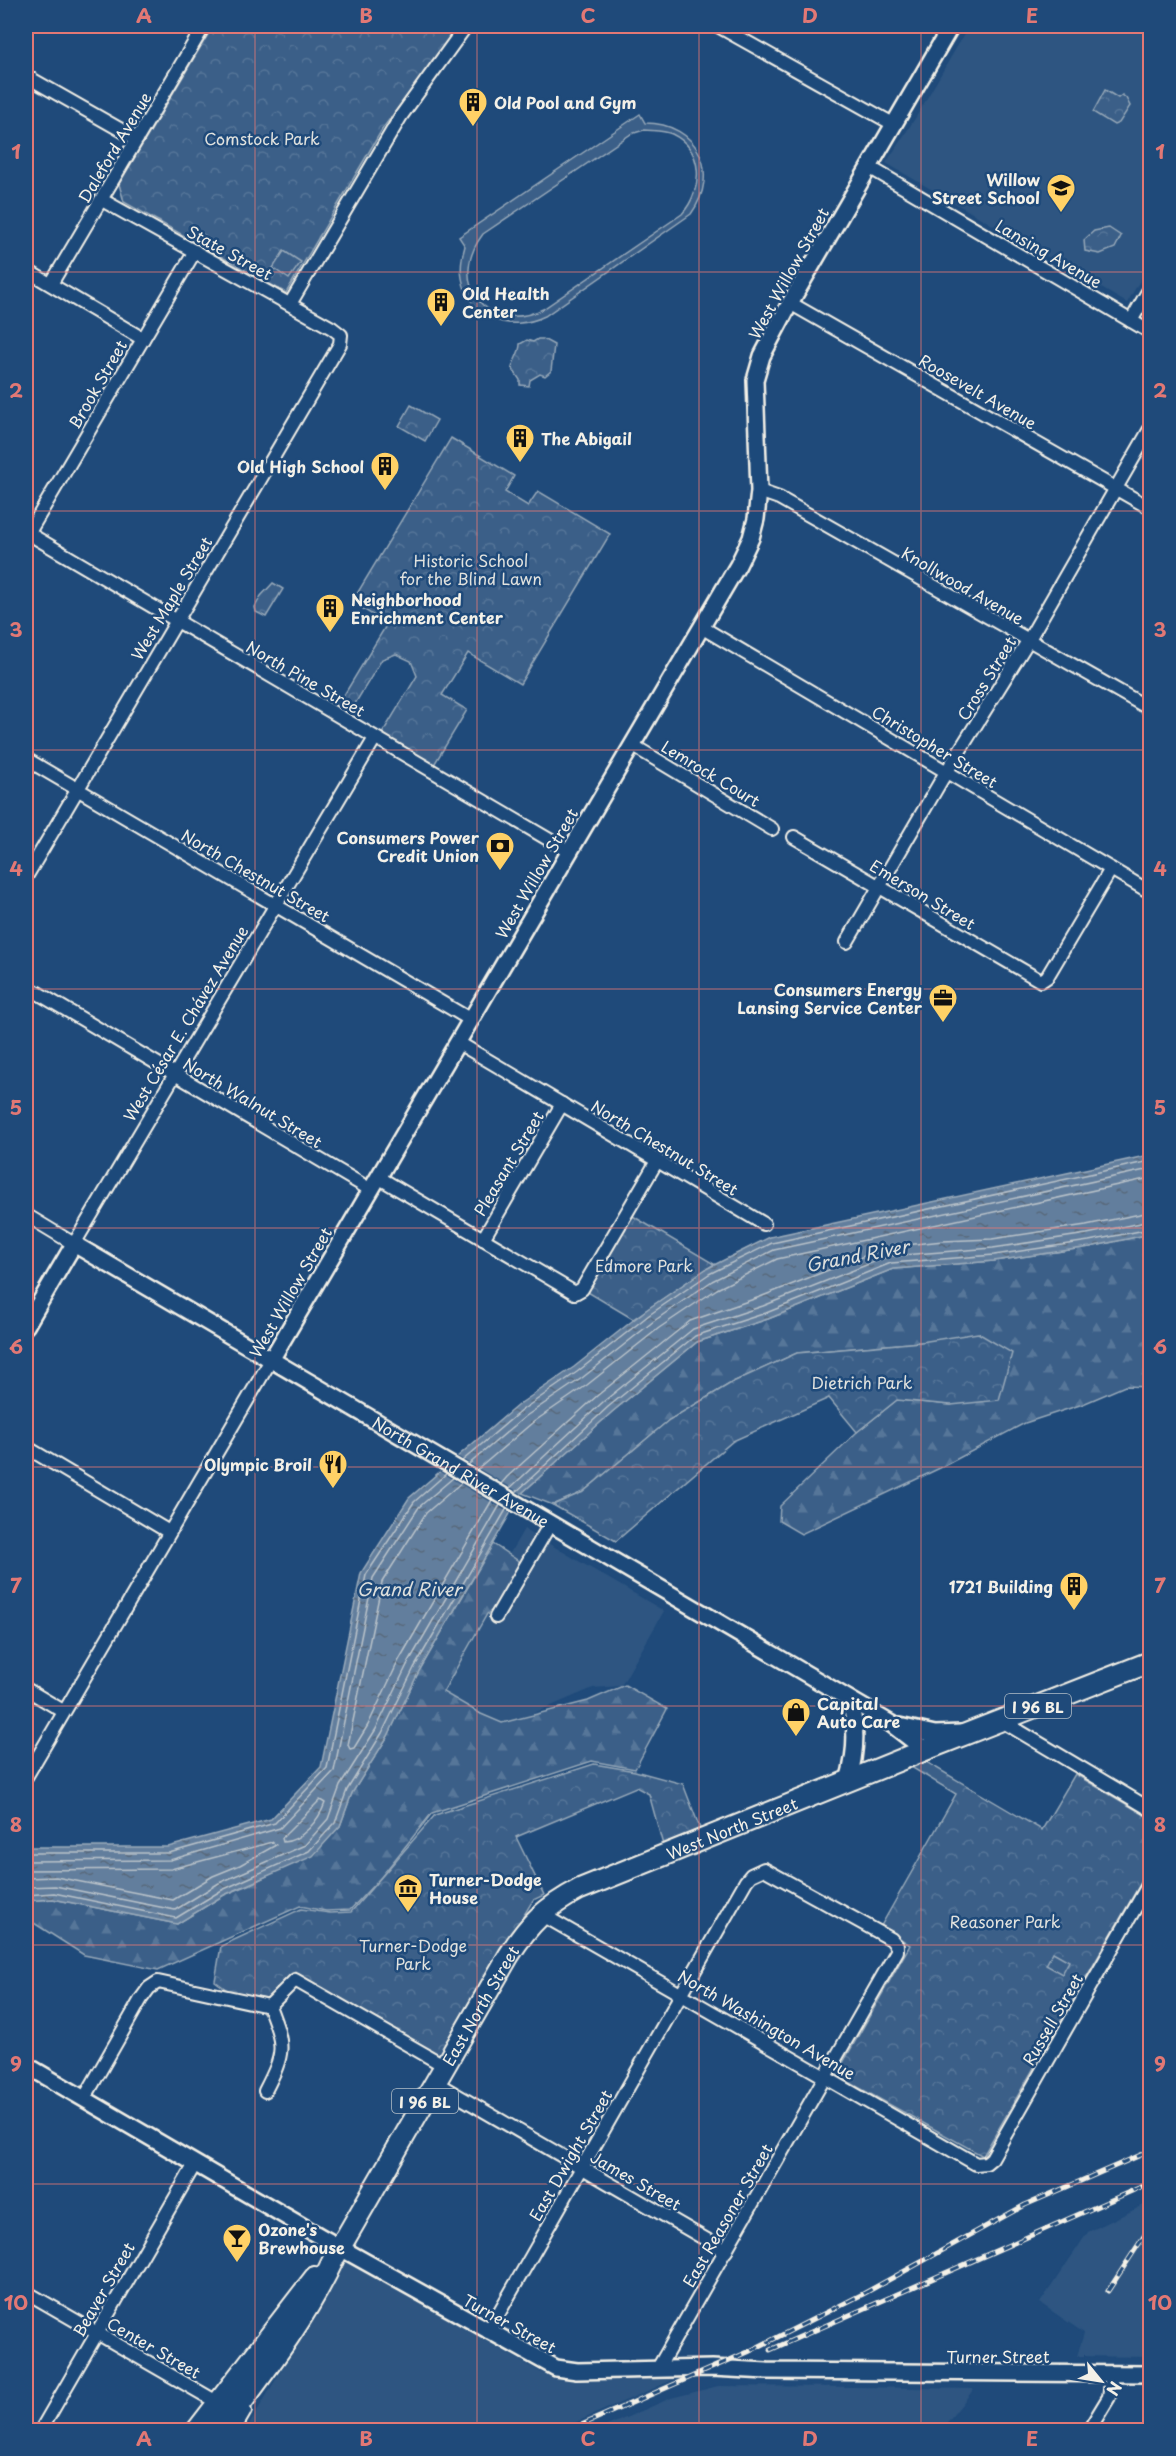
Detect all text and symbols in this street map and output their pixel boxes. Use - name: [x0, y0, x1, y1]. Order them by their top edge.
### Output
- text: A: [136, 0, 152, 30]
- text: B: [359, 0, 373, 30]
- text: C: [580, 0, 596, 30]
- text: D: [802, 0, 818, 30]
- text: E: [1026, 0, 1038, 30]
- building icon: Old Pool and Gym: [457, 86, 489, 128]
- street label: Daleford Avenue: [71, 87, 157, 207]
- place label: Old Pool and Gym: [494, 90, 636, 114]
- park label: Comstock Park: [204, 126, 320, 150]
- text: 1: [11, 136, 21, 166]
- text: 1: [1155, 136, 1165, 166]
- place label: Willow Street School: [932, 167, 1040, 209]
- school or university icon: Willow Street School: [1045, 172, 1077, 214]
- street label: West Willow Street: [742, 202, 834, 343]
- street label: Lansing Avenue: [991, 213, 1107, 293]
- street label: State Street: [183, 219, 277, 286]
- place label: Old Health Center: [462, 281, 550, 323]
- building icon: Old Health Center: [425, 286, 457, 328]
- street label: Brook Street: [62, 335, 132, 433]
- street label: Roosevelt Avenue: [915, 348, 1042, 435]
- text: 2: [9, 375, 23, 405]
- text: 2: [1153, 375, 1167, 405]
- building icon: The Abigail: [504, 422, 536, 464]
- place label: The Abigail: [541, 426, 632, 450]
- building icon: Old High School: [369, 450, 401, 492]
- place label: Old High School: [237, 454, 364, 478]
- street label: West Maple Street: [125, 531, 218, 664]
- street label: Knollwood Avenue: [897, 540, 1029, 630]
- park label: Historic School for the Blind Lawn: [400, 548, 542, 590]
- place label: Neighborhood Enrichment Center: [351, 587, 504, 629]
- building icon: Neighborhood Enrichment Center: [314, 592, 346, 634]
- text: 3: [9, 614, 23, 644]
- text: 3: [1153, 614, 1167, 644]
- street label: Cross Street: [951, 631, 1022, 725]
- street label: North Pine Street: [242, 634, 370, 722]
- street label: Christopher Street: [868, 699, 1003, 793]
- street label: Lemrock Court: [657, 734, 765, 812]
- street label: West Willow Street: [489, 803, 583, 943]
- street label: North Chestnut Street: [177, 823, 335, 928]
- place label: Consumers Power Credit Union: [337, 825, 480, 867]
- bank icon: Consumers Power Credit Union: [484, 830, 516, 872]
- text: 4: [9, 853, 23, 883]
- street label: Emerson Street: [866, 853, 981, 935]
- text: 4: [1153, 853, 1167, 883]
- street label: West César E. Chávez Avenue: [117, 920, 253, 1126]
- place label: Consumers Energy Lansing Service Center: [737, 977, 923, 1019]
- office icon: Consumers Energy Lansing Service Center: [927, 982, 959, 1024]
- street label: North Walnut Street: [179, 1051, 327, 1153]
- text: 5: [10, 1092, 22, 1122]
- text: 5: [1154, 1092, 1166, 1122]
- street label: North Chestnut Street: [587, 1093, 744, 1201]
- street label: Pleasant Street: [467, 1105, 549, 1220]
- street label: West Willow Street: [243, 1222, 337, 1362]
- water label: Grand River: [803, 1231, 914, 1278]
- park label: Edmore Park: [595, 1253, 693, 1277]
- text: 6: [9, 1331, 23, 1361]
- text: 6: [1153, 1331, 1167, 1361]
- park label: Dietrich Park: [812, 1370, 913, 1394]
- street label: North Grand River Avenue: [368, 1410, 554, 1533]
- restaurant icon: Olympic Broil: [317, 1448, 349, 1490]
- place label: Olympic Broil: [204, 1452, 312, 1476]
- text: 7: [10, 1570, 22, 1600]
- building icon: 1721 Building: [1058, 1570, 1090, 1612]
- text: 7: [1154, 1570, 1166, 1600]
- place label: 1721 Building: [949, 1574, 1053, 1598]
- water label: Grand River: [357, 1575, 464, 1602]
- place label: Capital Auto Care: [817, 1691, 901, 1733]
- road number: I 96 BL: [1005, 1694, 1071, 1718]
- shop icon: Capital Auto Care: [780, 1696, 812, 1738]
- street label: West North Street: [663, 1791, 801, 1865]
- text: 8: [10, 1809, 22, 1839]
- text: 8: [1154, 1809, 1166, 1839]
- place label: Turner-Dodge House: [429, 1867, 542, 1909]
- museum icon: Turner-Dodge House: [392, 1872, 424, 1914]
- park label: Reasoner Park: [949, 1909, 1061, 1933]
- park label: Turner-Dodge Park: [359, 1933, 467, 1975]
- street label: East North Street: [436, 1940, 525, 2070]
- street label: North Washington Avenue: [674, 1963, 861, 2085]
- street label: Russell Street: [1016, 1968, 1088, 2070]
- text: 9: [10, 2048, 22, 2078]
- text: 9: [1154, 2048, 1166, 2078]
- street label: East Dwight Street: [523, 2084, 618, 2225]
- road number: I 96 BL: [392, 2089, 458, 2113]
- street label: East Reasoner Street: [676, 2138, 778, 2291]
- street label: James Street: [586, 2144, 686, 2216]
- place label: Ozone's Brewhouse: [258, 2217, 345, 2259]
- bar icon: Ozone's Brewhouse: [221, 2222, 253, 2264]
- street label: Beaver Street: [66, 2237, 140, 2341]
- text: 10: [4, 2287, 28, 2317]
- street label: Turner Street: [459, 2287, 561, 2359]
- text: 10: [1148, 2287, 1172, 2317]
- street label: Center Street: [103, 2310, 206, 2384]
- street label: Turner Street: [946, 2344, 1050, 2368]
- north arrow: [1071, 2351, 1131, 2411]
- text: N: [1101, 2378, 1128, 2400]
- text: A: [136, 2423, 152, 2453]
- text: B: [359, 2423, 373, 2453]
- text: C: [580, 2423, 596, 2453]
- text: D: [802, 2423, 818, 2453]
- text: E: [1026, 2423, 1038, 2453]

